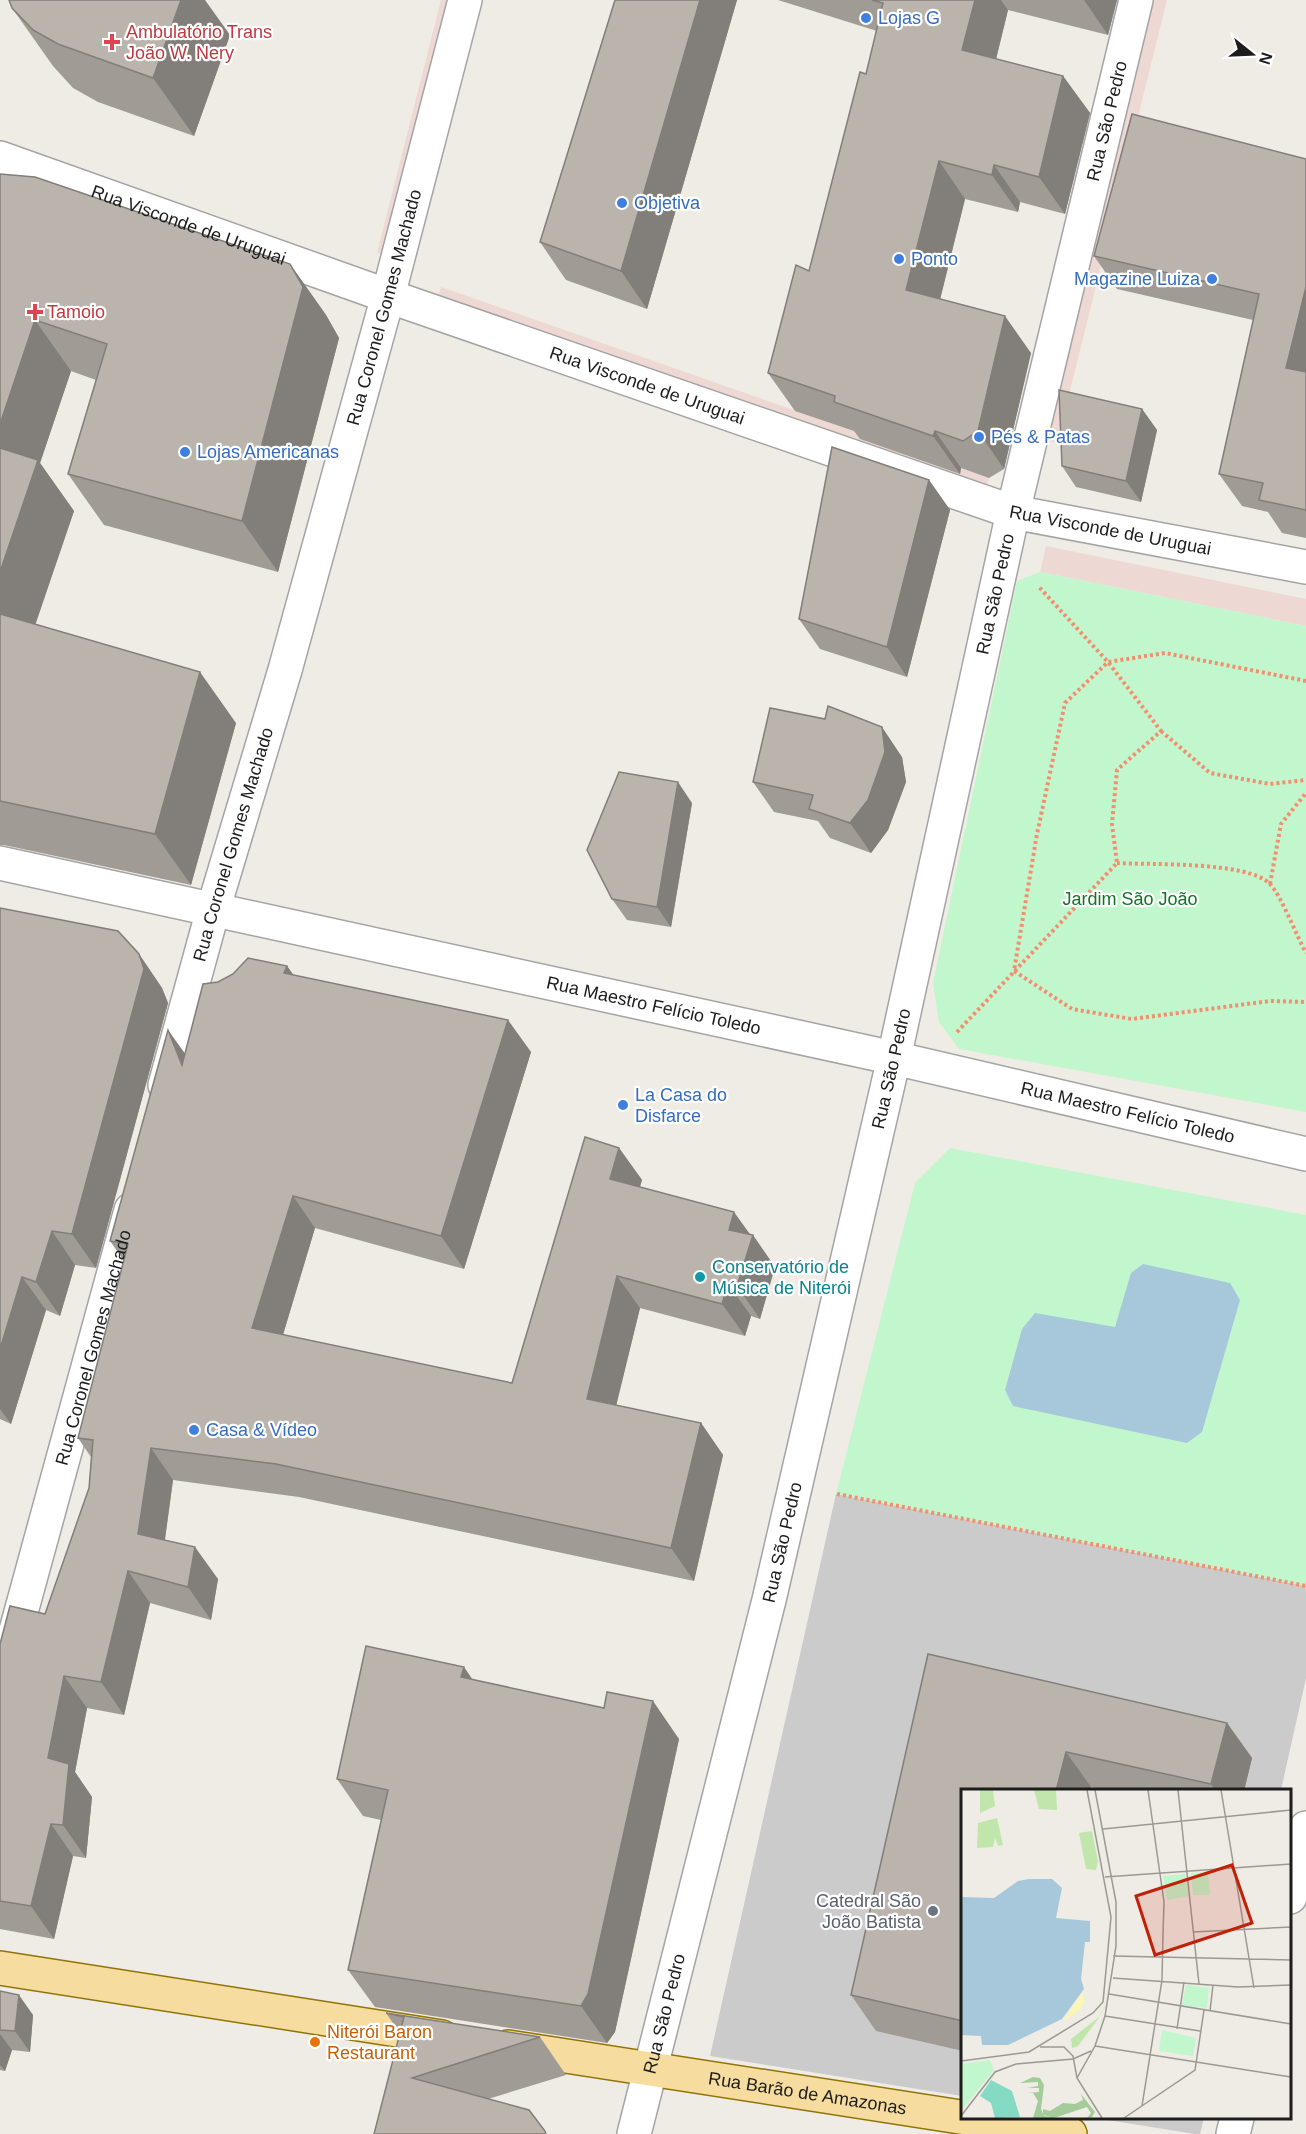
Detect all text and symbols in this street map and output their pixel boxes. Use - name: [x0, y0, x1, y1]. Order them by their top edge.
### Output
- place label: Lojas G: [878, 8, 940, 28]
- marker: Lojas G: [859, 11, 873, 25]
- place label: Ambulatório Trans João W. Nery: [126, 22, 272, 63]
- north arrow: [1222, 24, 1282, 84]
- marker: Ambulatório Trans João W. Nery: [103, 33, 121, 51]
- text: N: [1256, 50, 1276, 67]
- street label: Rua São Pedro: [1083, 59, 1131, 183]
- street label: Rua Visconde de Uruguai: [89, 181, 288, 269]
- street label: Rua Coronel Gomes Machado: [343, 187, 425, 427]
- place label: Objetiva: [634, 193, 701, 213]
- marker: Objetiva: [615, 196, 629, 210]
- place label: Ponto: [911, 249, 958, 269]
- marker: Ponto: [892, 252, 906, 266]
- place label: Magazine Luiza: [1074, 269, 1201, 289]
- marker: Magazine Luiza: [1205, 272, 1219, 286]
- place label: Tamoio: [47, 302, 105, 322]
- marker: Tamoio: [28, 305, 42, 319]
- street label: Rua Visconde de Uruguai: [547, 343, 747, 428]
- place label: Pés & Patas: [991, 427, 1090, 447]
- marker: Pés & Patas: [972, 430, 986, 444]
- place label: Lojas Americanas: [197, 442, 339, 462]
- marker: Lojas Americanas: [178, 445, 192, 459]
- street label: Rua Visconde de Uruguai: [1008, 502, 1213, 559]
- street label: Rua São Pedro: [972, 532, 1018, 656]
- street label: Rua Coronel Gomes Machado: [189, 725, 277, 964]
- park label: Jardim São João: [1062, 889, 1198, 909]
- street label: Rua Maestro Felício Toledo: [545, 972, 763, 1039]
- street label: Rua São Pedro: [868, 1006, 915, 1131]
- street label: Rua Maestro Felício Toledo: [1019, 1078, 1237, 1147]
- place label: La Casa do Disfarce: [635, 1085, 727, 1126]
- marker: La Casa do Disfarce: [616, 1098, 630, 1112]
- street label: Rua Coronel Gomes Machado: [52, 1228, 135, 1468]
- place label: Conservatório de Música de Niterói: [712, 1257, 851, 1298]
- marker: Conservatório de Música de Niterói: [693, 1270, 707, 1284]
- place label: Casa & Vídeo: [206, 1420, 317, 1440]
- marker: Casa & Vídeo: [187, 1423, 201, 1437]
- street label: Rua São Pedro: [759, 1480, 806, 1605]
- inset map: [961, 1789, 1291, 2119]
- place label: Catedral São João Batista: [816, 1891, 922, 1932]
- marker: Catedral São João Batista: [926, 1904, 940, 1918]
- street label: Rua São Pedro: [640, 1952, 689, 2076]
- place label: Niterói Baron Restaurant: [327, 2022, 432, 2063]
- marker: Niterói Baron Restaurant: [308, 2035, 322, 2049]
- street label: Rua Barão de Amazonas: [707, 2068, 908, 2119]

